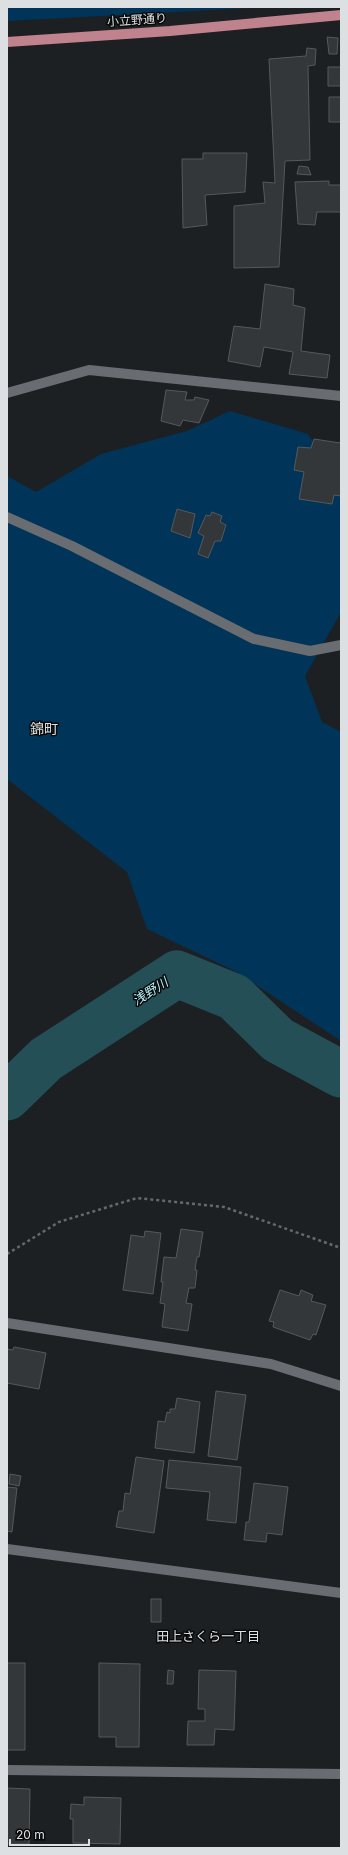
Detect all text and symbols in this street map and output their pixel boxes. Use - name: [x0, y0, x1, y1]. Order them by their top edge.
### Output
- street label: 小立野通り: [107, 10, 167, 29]
- district label: 錦町: [30, 720, 58, 737]
- water label: 浅野川: [129, 973, 172, 1008]
- district label: 田上さくら一丁目: [156, 1628, 260, 1644]
- scale bar: [10, 1821, 89, 1847]
- text: 20 m: [16, 1827, 45, 1842]

